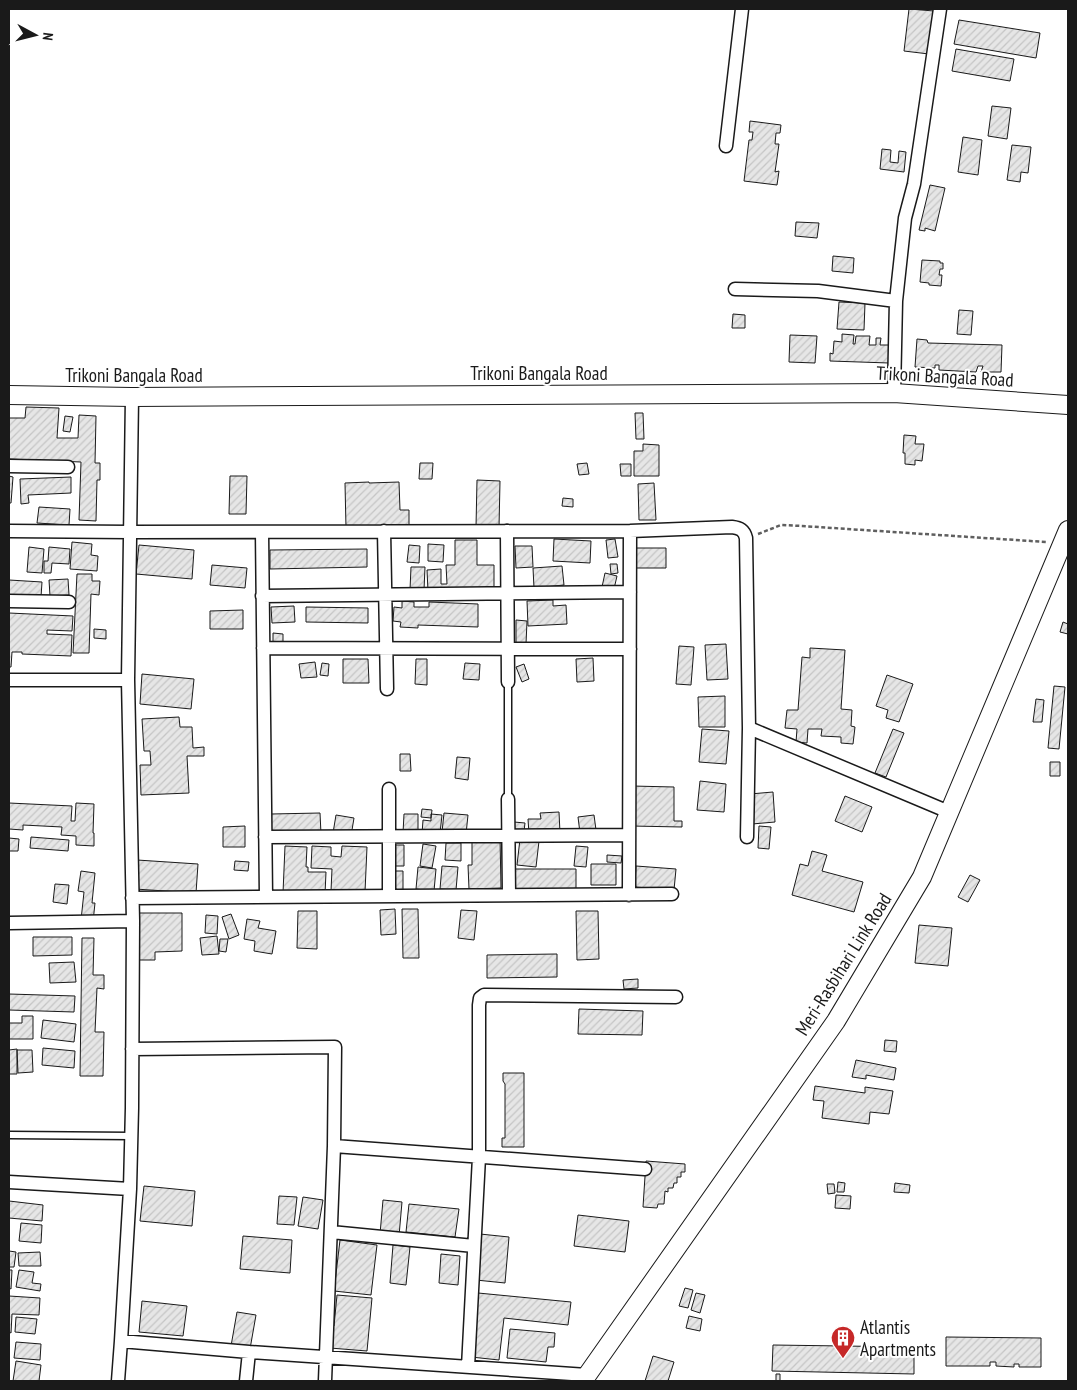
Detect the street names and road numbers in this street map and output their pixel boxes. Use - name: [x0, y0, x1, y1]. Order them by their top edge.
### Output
- street label: Trikoni Bangala Road: [876, 360, 1014, 392]
- street label: Trikoni Bangala Road: [470, 361, 608, 385]
- street label: Trikoni Bangala Road: [65, 363, 203, 387]
- street label: Meri-Rasbihari Link Road: [790, 888, 896, 1040]

